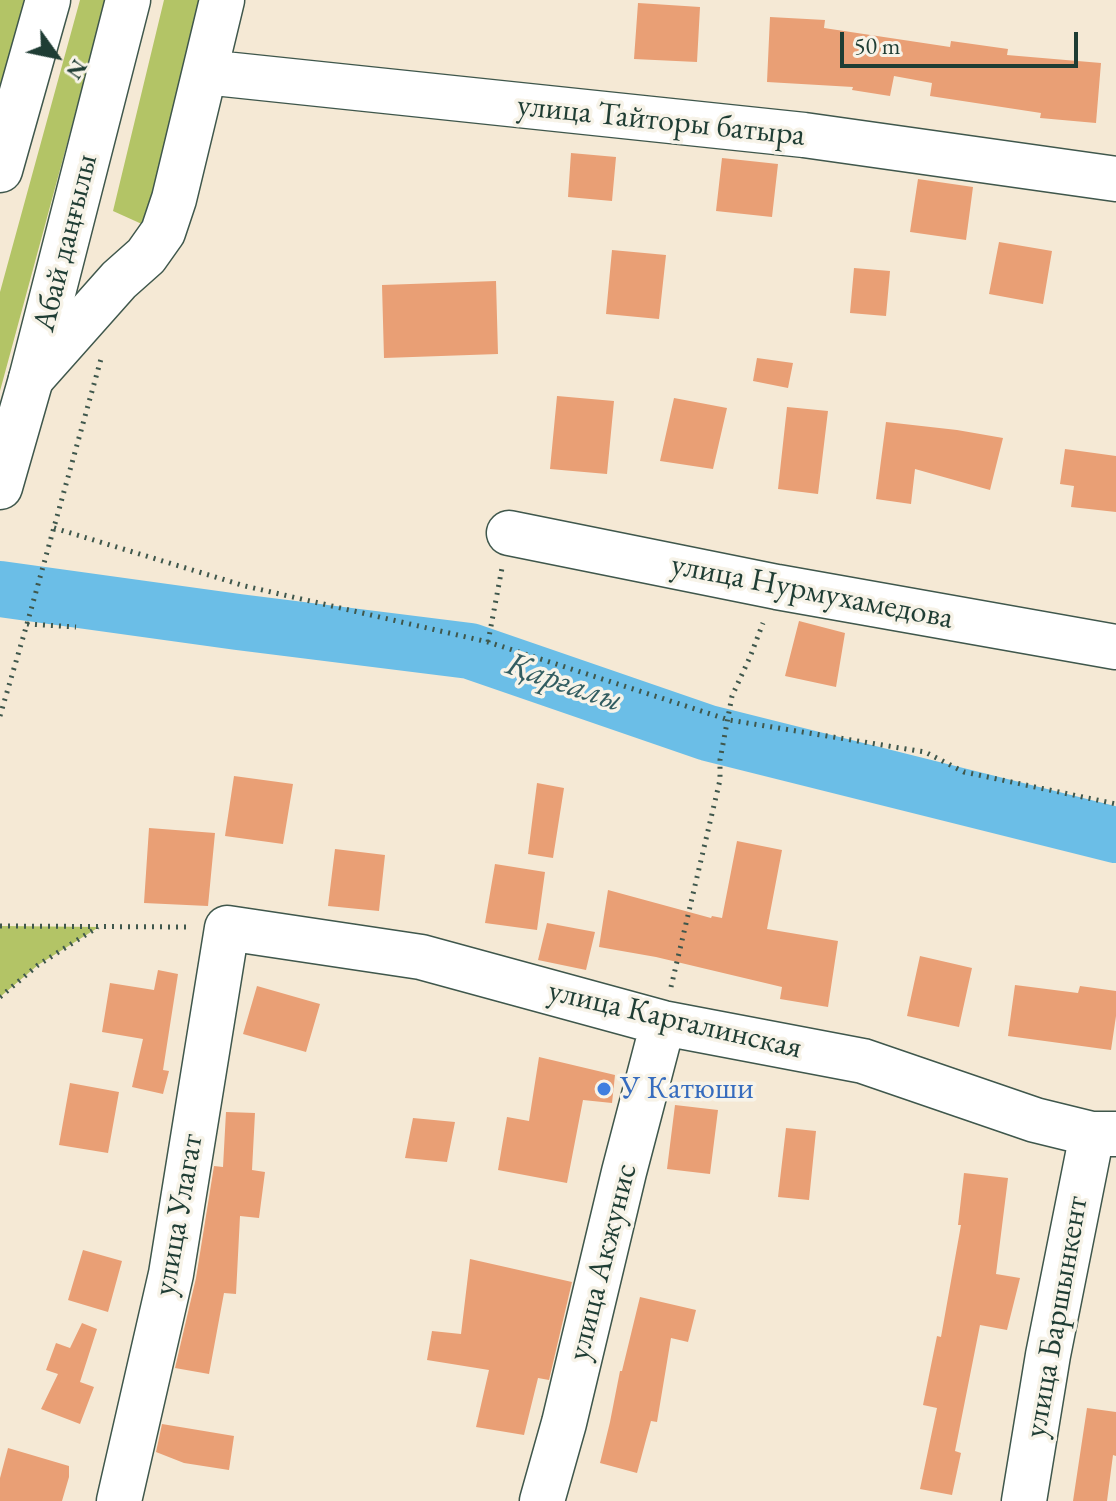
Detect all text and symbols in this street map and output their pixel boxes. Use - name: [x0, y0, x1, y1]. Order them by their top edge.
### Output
- north arrow: [16, 16, 96, 96]
- scale bar: [844, 16, 1082, 66]
- text: 50 m: [854, 30, 901, 61]
- text: N: [60, 54, 94, 85]
- street label: улица Тайторы батыра: [515, 87, 807, 155]
- street label: Абай даңғылы: [25, 150, 107, 336]
- street label: улица Нурмухамедова: [668, 546, 956, 638]
- water label: Қарғалы: [501, 644, 627, 722]
- street label: улица Каргалинская: [544, 972, 806, 1068]
- place label: У Катюши: [620, 1070, 754, 1108]
- marker: У Катюши: [595, 1080, 613, 1098]
- street label: улица Улагат: [146, 1131, 212, 1299]
- street label: улица Акжунис: [560, 1160, 646, 1364]
- street label: улица Баршынкент: [1017, 1193, 1097, 1441]

